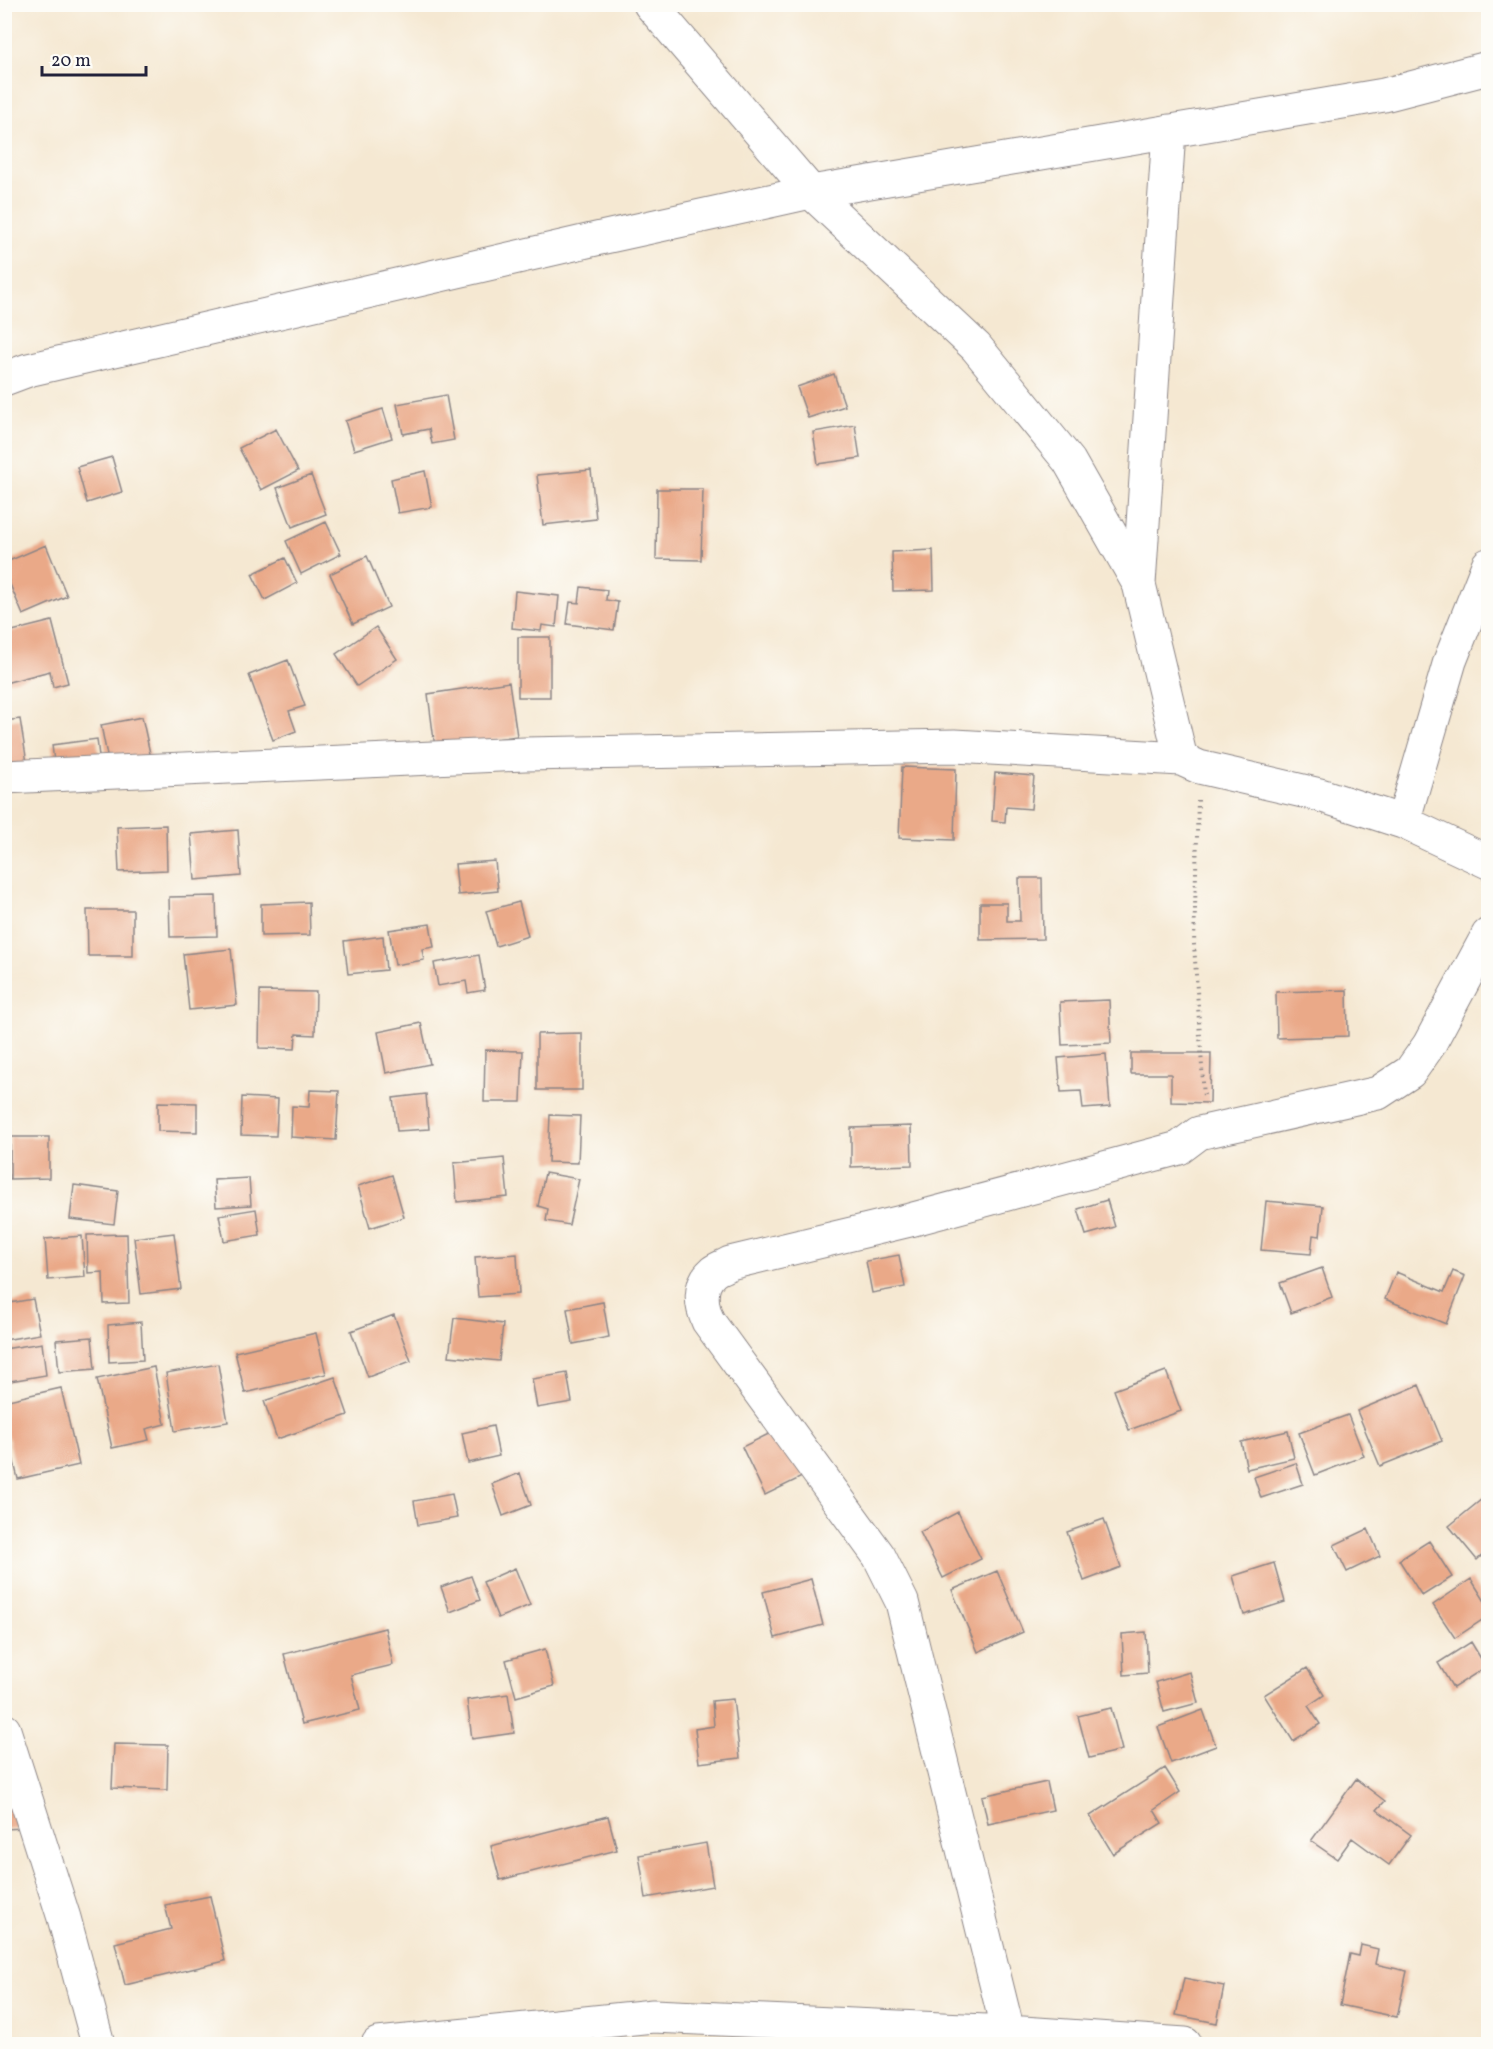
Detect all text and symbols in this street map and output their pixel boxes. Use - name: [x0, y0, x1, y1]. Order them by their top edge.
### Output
- scale bar: [42, 39, 146, 77]
- text: 20 m: [51, 49, 91, 74]

